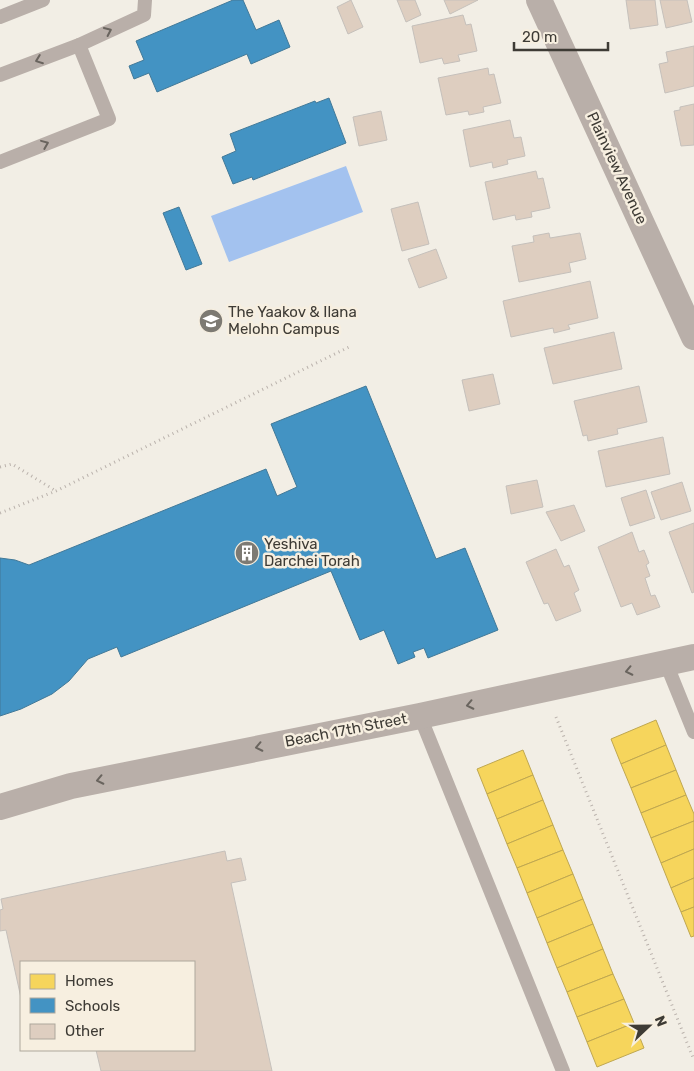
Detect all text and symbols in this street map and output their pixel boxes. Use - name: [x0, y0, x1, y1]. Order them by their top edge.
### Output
- scale bar: [514, 20, 608, 52]
- one-way arrow: [103, 27, 112, 38]
- text: 20 m: [522, 28, 557, 46]
- one-way arrow: [35, 54, 44, 64]
- street label: Plainview Avenue: [583, 109, 651, 227]
- one-way arrow: [40, 139, 49, 150]
- place label: The Yaakov & Ilana Melohn Campus: [228, 303, 357, 338]
- school or university icon: The Yaakov & Ilana Melohn Campus: [198, 308, 224, 334]
- place label: Yeshiva Darchei Torah: [264, 535, 360, 570]
- building icon: Yeshiva Darchei Torah: [234, 540, 260, 566]
- one-way arrow: [625, 665, 634, 676]
- one-way arrow: [466, 699, 475, 710]
- street label: Beach 17th Street: [283, 709, 409, 751]
- one-way arrow: [255, 741, 264, 751]
- one-way arrow: [96, 774, 105, 785]
- legend: [20, 961, 195, 1051]
- text: Homes: [65, 972, 114, 990]
- text: Schools: [65, 997, 121, 1015]
- north arrow: [624, 1001, 674, 1051]
- text: N: [651, 1013, 670, 1029]
- text: Other: [65, 1022, 105, 1040]

